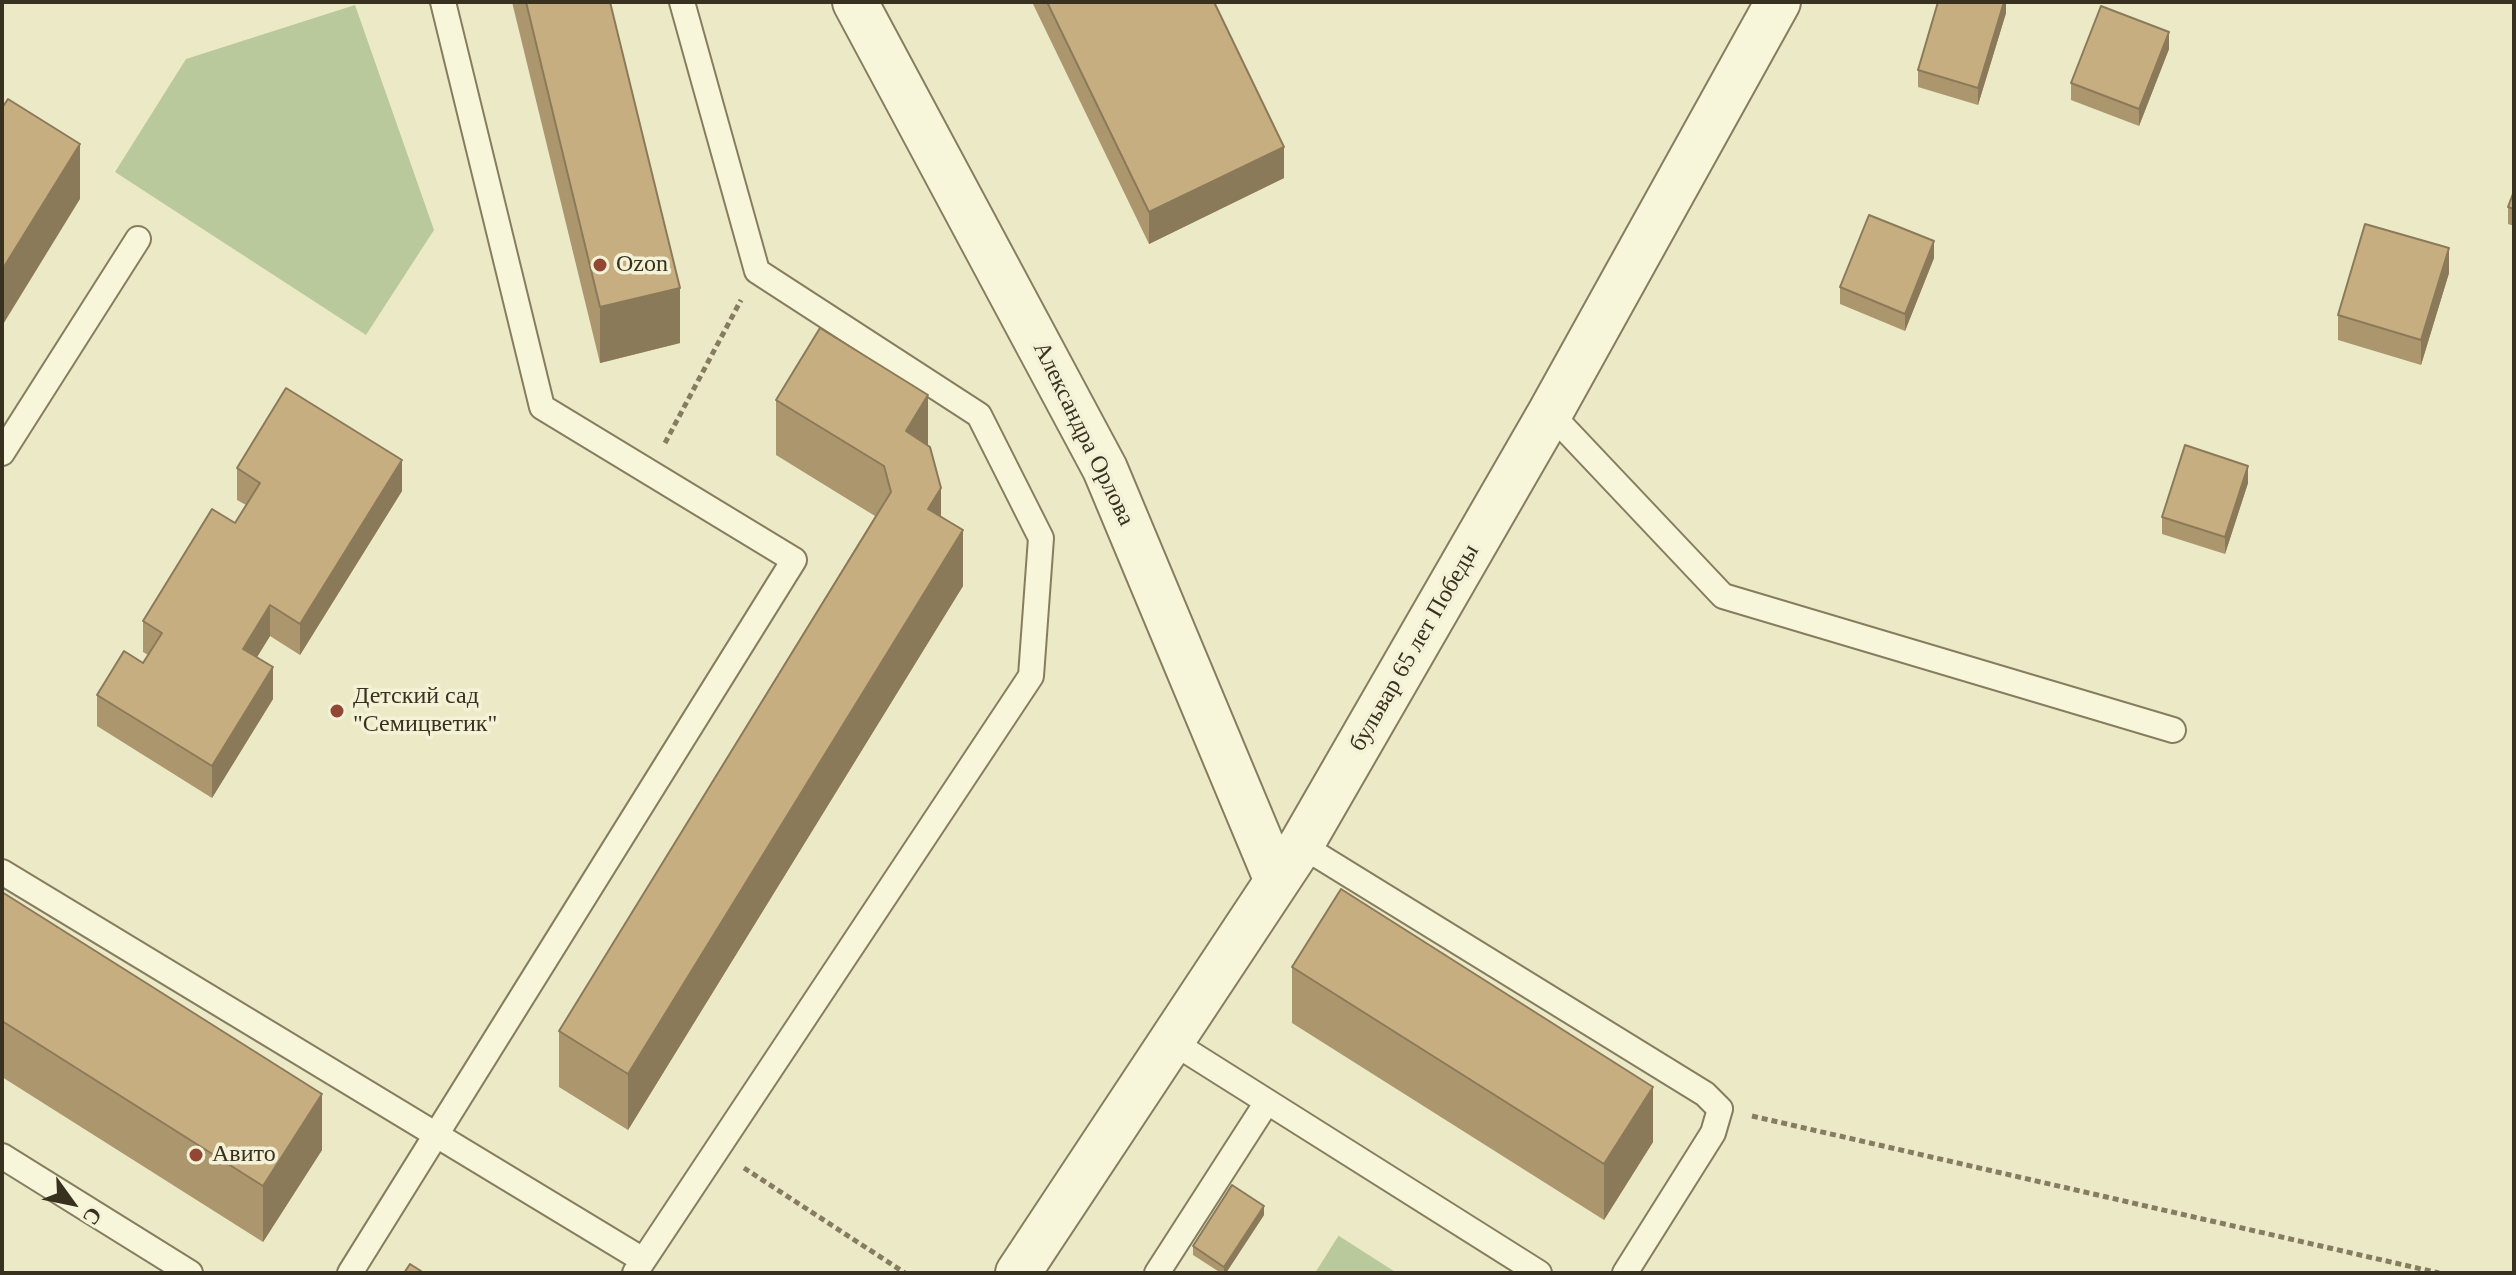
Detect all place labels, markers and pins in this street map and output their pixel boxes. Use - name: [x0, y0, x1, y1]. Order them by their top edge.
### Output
- place label: Ozon: [616, 251, 668, 279]
- marker: Ozon: [591, 256, 609, 274]
- place label: Детский сад "Семицветик": [353, 683, 497, 739]
- marker: Детский сад "Семицветик": [328, 702, 346, 720]
- place label: Авито: [212, 1141, 276, 1169]
- marker: Авито: [187, 1146, 205, 1164]

